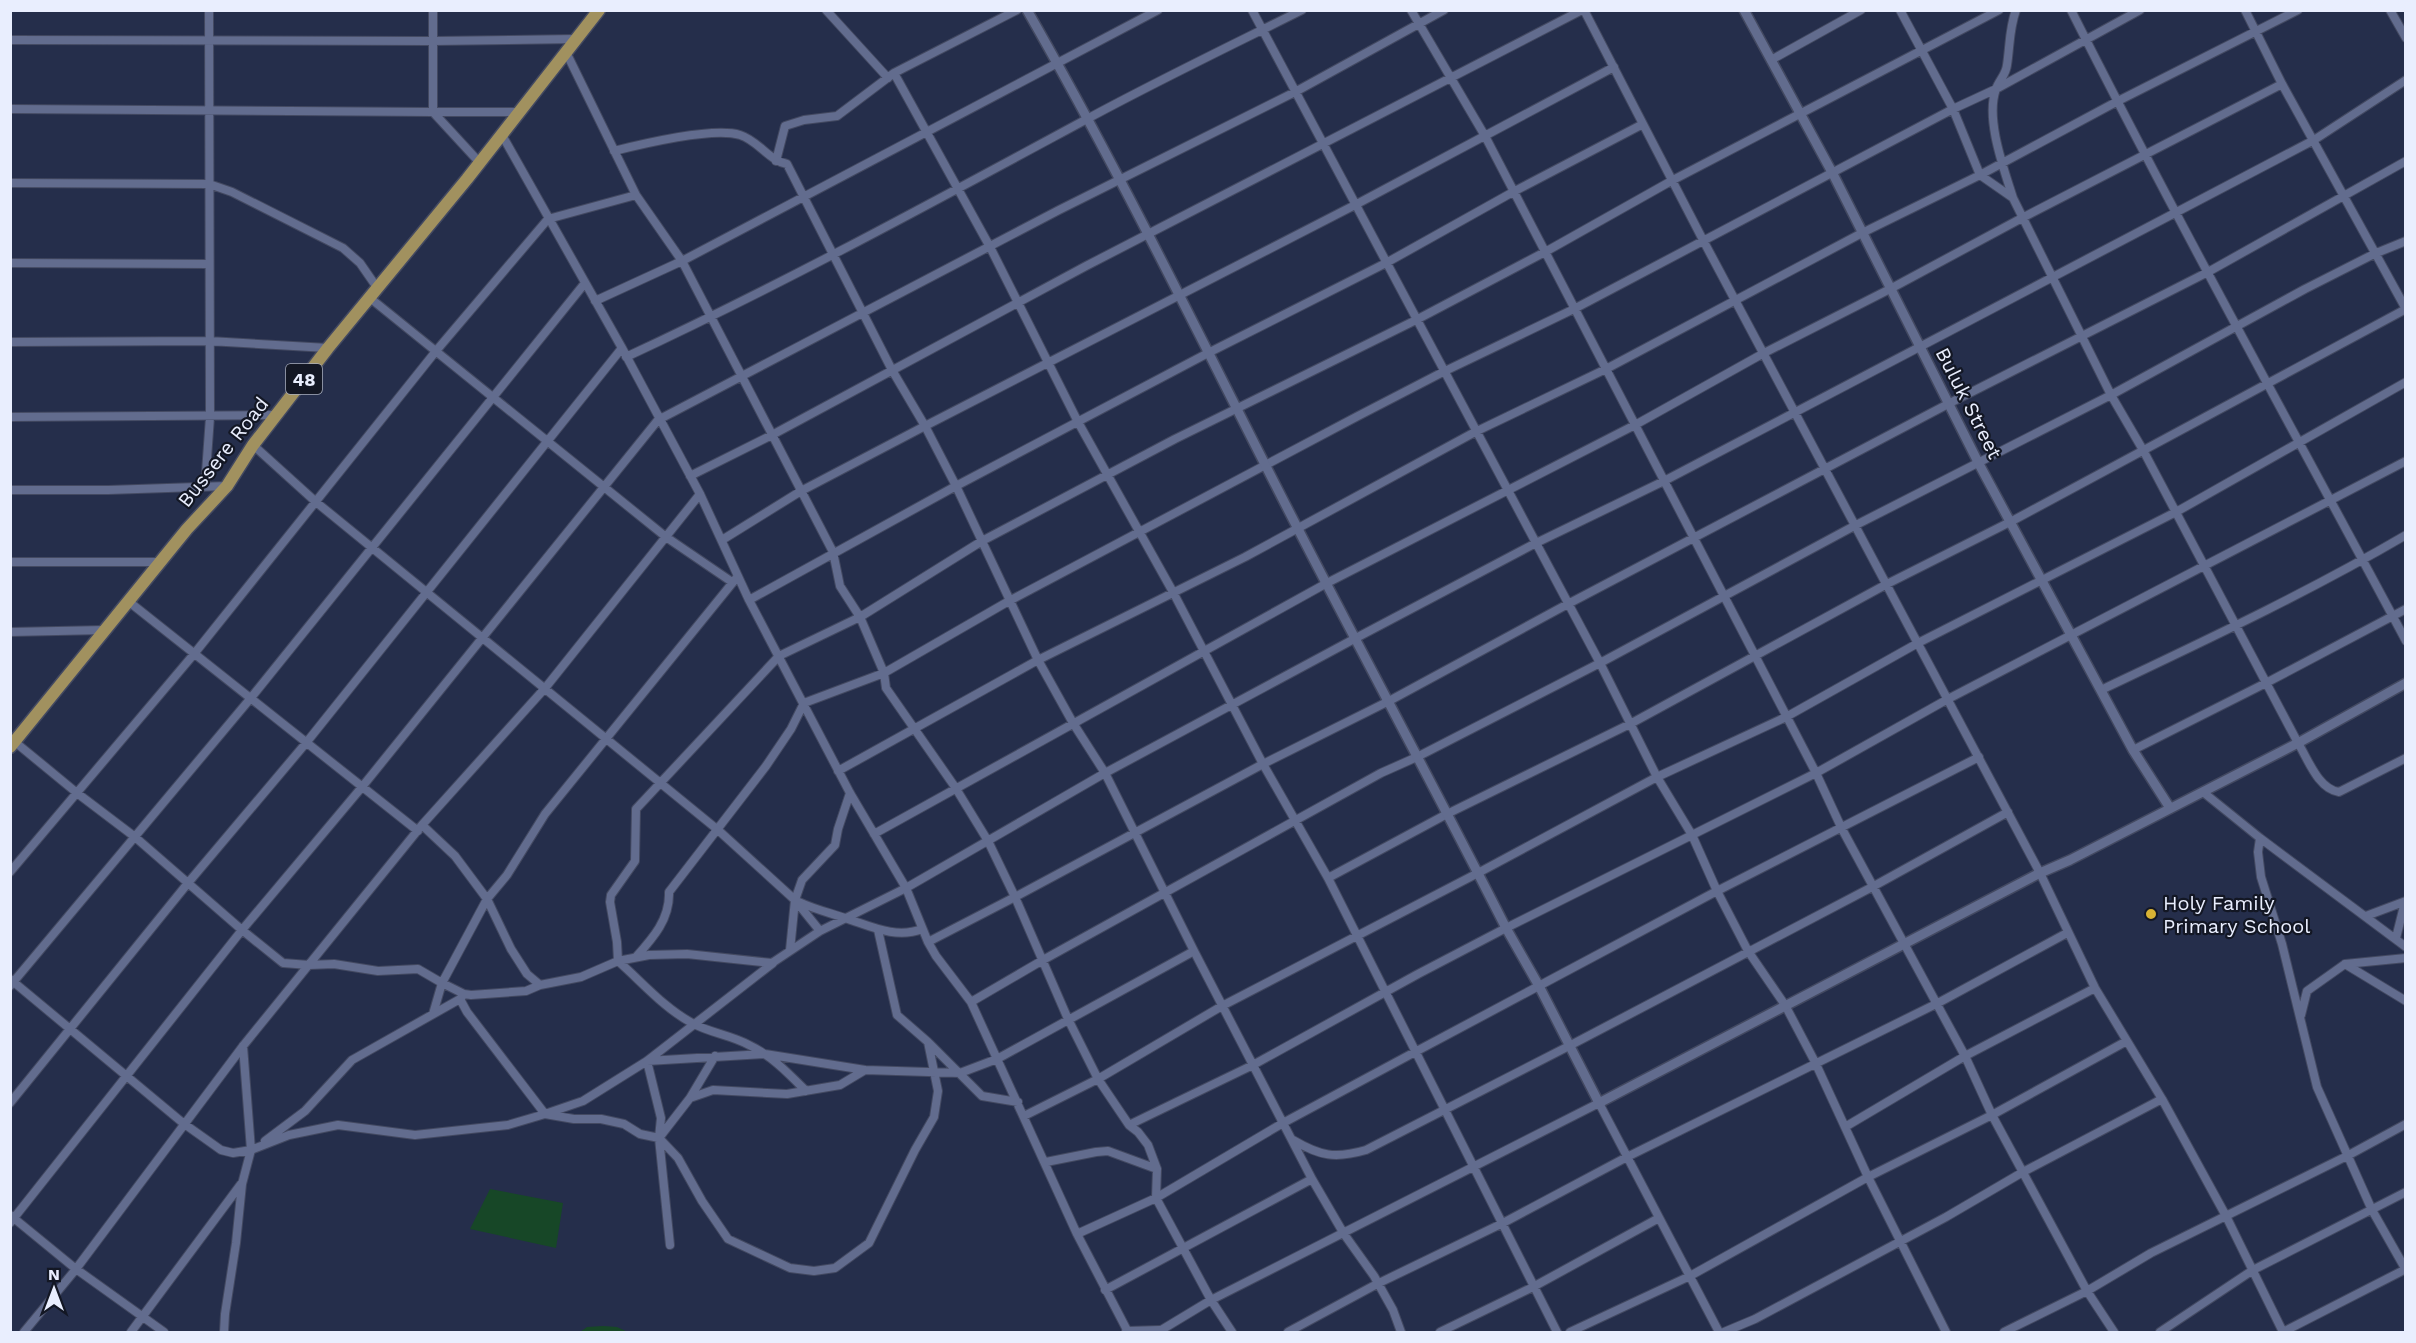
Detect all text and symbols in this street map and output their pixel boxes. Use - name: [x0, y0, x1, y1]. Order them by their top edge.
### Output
- street label: Buluk Street: [1931, 343, 2008, 463]
- road number: 48: [286, 364, 322, 394]
- street label: Bussere Road: [173, 392, 273, 512]
- place label: Holy Family Primary School: [2163, 891, 2310, 938]
- marker: Holy Family Primary School: [2144, 907, 2158, 921]
- north arrow: [24, 1259, 84, 1319]
- text: N: [48, 1265, 60, 1284]

